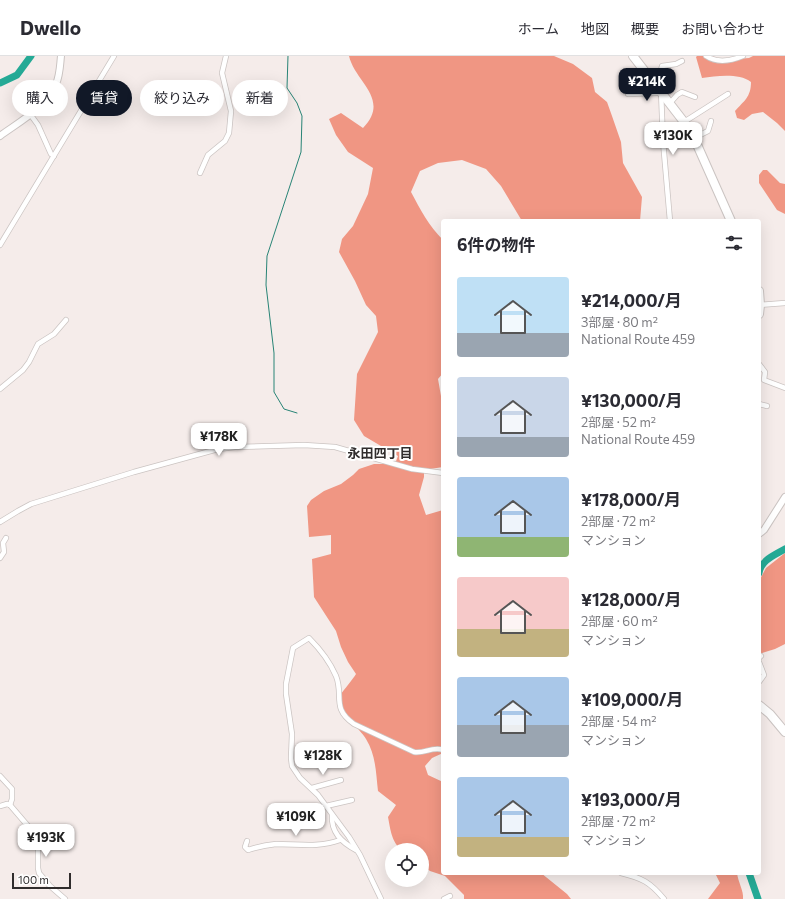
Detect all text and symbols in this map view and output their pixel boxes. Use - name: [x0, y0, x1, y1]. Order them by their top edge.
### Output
- text: Dwello: [20, 16, 81, 39]
- text: ホーム: [517, 20, 559, 37]
- text: 地図: [581, 20, 609, 37]
- text: 概要: [631, 20, 659, 37]
- text: お問い合わせ: [681, 20, 765, 37]
- pin: ¥214K: [619, 68, 675, 102]
- text: ¥214K: [628, 73, 666, 89]
- chip: 購入: [12, 80, 68, 116]
- chip: 賃貸: [76, 80, 132, 116]
- chip: 絞り込み: [140, 80, 224, 116]
- chip: 新着: [232, 80, 288, 116]
- pin: ¥130K: [645, 122, 701, 156]
- text: ¥130K: [653, 127, 693, 143]
- icon: filters: [723, 232, 745, 254]
- text: 6件の物件: [457, 234, 536, 255]
- text: ¥214,000/月: [581, 290, 682, 311]
- icon: home: [489, 293, 537, 341]
- text: 3部屋 · 80 m²: [581, 314, 658, 330]
- text: National Route 459: [581, 331, 695, 347]
- text: ¥130,000/月: [581, 390, 683, 411]
- icon: home: [489, 393, 537, 441]
- text: 2部屋 · 52 m²: [581, 414, 656, 430]
- pin: ¥178K: [191, 423, 247, 457]
- text: ¥178K: [200, 428, 238, 444]
- text: National Route 459: [581, 431, 695, 447]
- district label: 永田四丁目: [347, 445, 413, 461]
- text: ¥178,000/月: [581, 489, 681, 510]
- icon: home: [489, 493, 537, 541]
- text: 2部屋 · 72 m²: [581, 513, 655, 529]
- text: マンション: [581, 532, 646, 548]
- text: ¥128,000/月: [581, 589, 682, 610]
- icon: home: [489, 593, 537, 641]
- text: 2部屋 · 60 m²: [581, 613, 658, 629]
- text: マンション: [581, 632, 646, 648]
- text: ¥109,000/月: [581, 689, 683, 710]
- icon: home: [489, 693, 537, 741]
- text: 2部屋 · 54 m²: [581, 713, 657, 729]
- text: マンション: [581, 732, 646, 748]
- pin: ¥128K: [295, 742, 351, 776]
- text: ¥128K: [304, 747, 342, 763]
- text: ¥193,000/月: [581, 789, 682, 810]
- icon: home: [489, 793, 537, 841]
- pin: ¥109K: [268, 803, 324, 837]
- text: ¥109K: [276, 808, 316, 824]
- text: 2部屋 · 72 m²: [581, 813, 655, 829]
- pin: ¥193K: [18, 824, 74, 858]
- text: ¥193K: [27, 829, 65, 845]
- text: マンション: [581, 832, 646, 848]
- map controls: [385, 843, 429, 887]
- button: locate: [385, 843, 429, 887]
- scale bar: [12, 871, 71, 890]
- text: 100 m: [18, 873, 49, 886]

